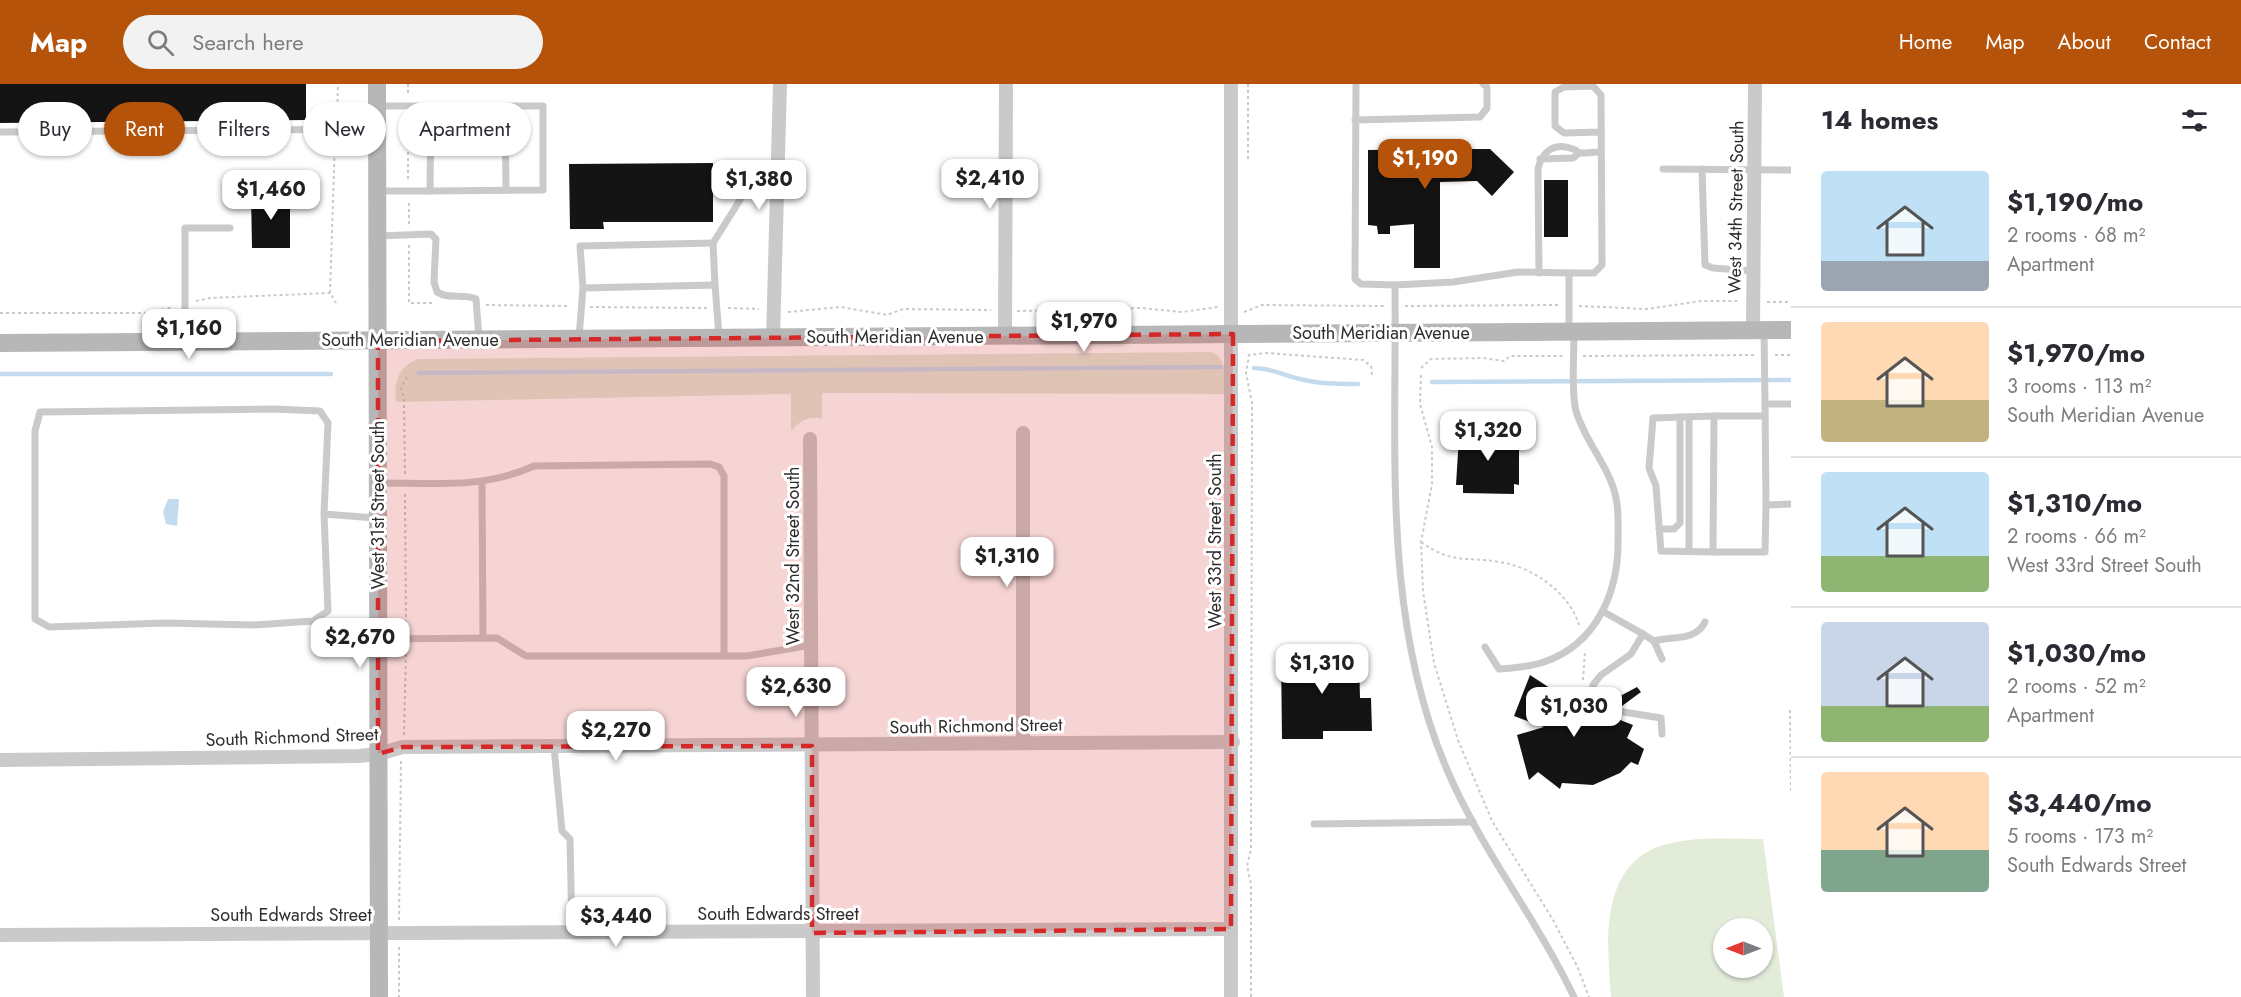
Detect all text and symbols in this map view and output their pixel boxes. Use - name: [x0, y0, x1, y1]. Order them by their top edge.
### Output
- search box: [123, 15, 543, 69]
- text: Map: [30, 22, 87, 63]
- icon: search: [144, 26, 177, 59]
- text: Search here: [192, 26, 304, 58]
- text: Home: [1899, 27, 1952, 57]
- text: Map: [1985, 27, 2025, 57]
- text: About: [2058, 27, 2111, 57]
- text: Contact: [2144, 27, 2211, 57]
- text: 14 homes: [1821, 101, 1938, 139]
- chip: Buy: [18, 102, 92, 156]
- chip: Rent: [104, 102, 185, 156]
- chip: Filters: [197, 102, 291, 156]
- chip: New: [303, 102, 386, 156]
- chip: Apartment: [398, 102, 531, 156]
- icon: filters: [2178, 104, 2211, 137]
- street label: West 34th Street South: [1721, 120, 1751, 294]
- pin: $1,190: [1376, 139, 1474, 190]
- text: $1,190: [1392, 144, 1458, 173]
- pin: $2,410: [941, 159, 1039, 210]
- pin: $1,380: [710, 160, 808, 211]
- text: $2,410: [955, 164, 1025, 193]
- text: $1,380: [725, 165, 793, 194]
- pin: $1,460: [222, 170, 320, 221]
- text: $1,460: [236, 175, 306, 204]
- text: $1,190/mo: [2007, 183, 2143, 221]
- icon: home: [1869, 195, 1941, 267]
- text: 2 rooms · 68 m²: [2007, 221, 2145, 250]
- text: Apartment: [2007, 250, 2094, 279]
- pin: $1,970: [1035, 302, 1133, 353]
- text: $1,970: [1050, 307, 1118, 336]
- pin: $1,160: [140, 309, 238, 360]
- text: $1,160: [156, 314, 222, 343]
- street label: South Meridian Avenue: [1292, 320, 1470, 346]
- street label: South Meridian Avenue: [806, 324, 984, 350]
- street label: South Meridian Avenue: [321, 327, 499, 353]
- text: $1,970/mo: [2007, 334, 2145, 372]
- icon: home: [1869, 346, 1941, 418]
- text: 3 rooms · 113 m²: [2007, 372, 2151, 401]
- text: South Meridian Avenue: [2007, 401, 2204, 430]
- pin: $1,320: [1439, 411, 1537, 462]
- text: $1,320: [1454, 416, 1522, 445]
- street label: West 31st Street South: [365, 421, 391, 589]
- street label: West 33rd Street South: [1202, 453, 1228, 629]
- street label: West 32nd Street South: [780, 466, 806, 646]
- text: $1,310/mo: [2007, 484, 2142, 522]
- icon: home: [1869, 496, 1941, 568]
- text: 2 rooms · 66 m²: [2007, 522, 2146, 551]
- pin: $1,310: [958, 537, 1056, 588]
- text: $1,310: [975, 542, 1039, 571]
- text: West 33rd Street South: [2007, 551, 2202, 580]
- pin: $2,670: [311, 618, 409, 669]
- text: $2,670: [325, 623, 395, 652]
- text: $1,030/mo: [2007, 634, 2146, 672]
- pin: $1,310: [1273, 644, 1371, 695]
- icon: home: [1869, 646, 1941, 718]
- text: $1,310: [1290, 649, 1354, 678]
- pin: $2,630: [747, 667, 845, 718]
- text: $2,630: [760, 672, 832, 701]
- text: 2 rooms · 52 m²: [2007, 672, 2146, 701]
- pin: $1,030: [1525, 687, 1623, 738]
- text: $1,030: [1540, 692, 1608, 721]
- text: Apartment: [2007, 701, 2094, 730]
- pin: $2,270: [567, 711, 665, 762]
- street label: South Richmond Street: [889, 711, 1063, 741]
- text: $2,270: [581, 716, 651, 745]
- street label: South Richmond Street: [205, 721, 380, 753]
- text: $3,440/mo: [2007, 784, 2152, 822]
- icon: home: [1869, 796, 1941, 868]
- text: 5 rooms · 173 m²: [2007, 822, 2153, 851]
- text: South Edwards Street: [2007, 851, 2186, 880]
- pin: $3,440: [567, 897, 665, 948]
- street label: South Edwards Street: [697, 901, 859, 927]
- street label: South Edwards Street: [210, 902, 372, 928]
- text: $3,440: [580, 902, 652, 931]
- north arrow: [1713, 918, 1773, 978]
- map controls: [1713, 918, 1773, 978]

